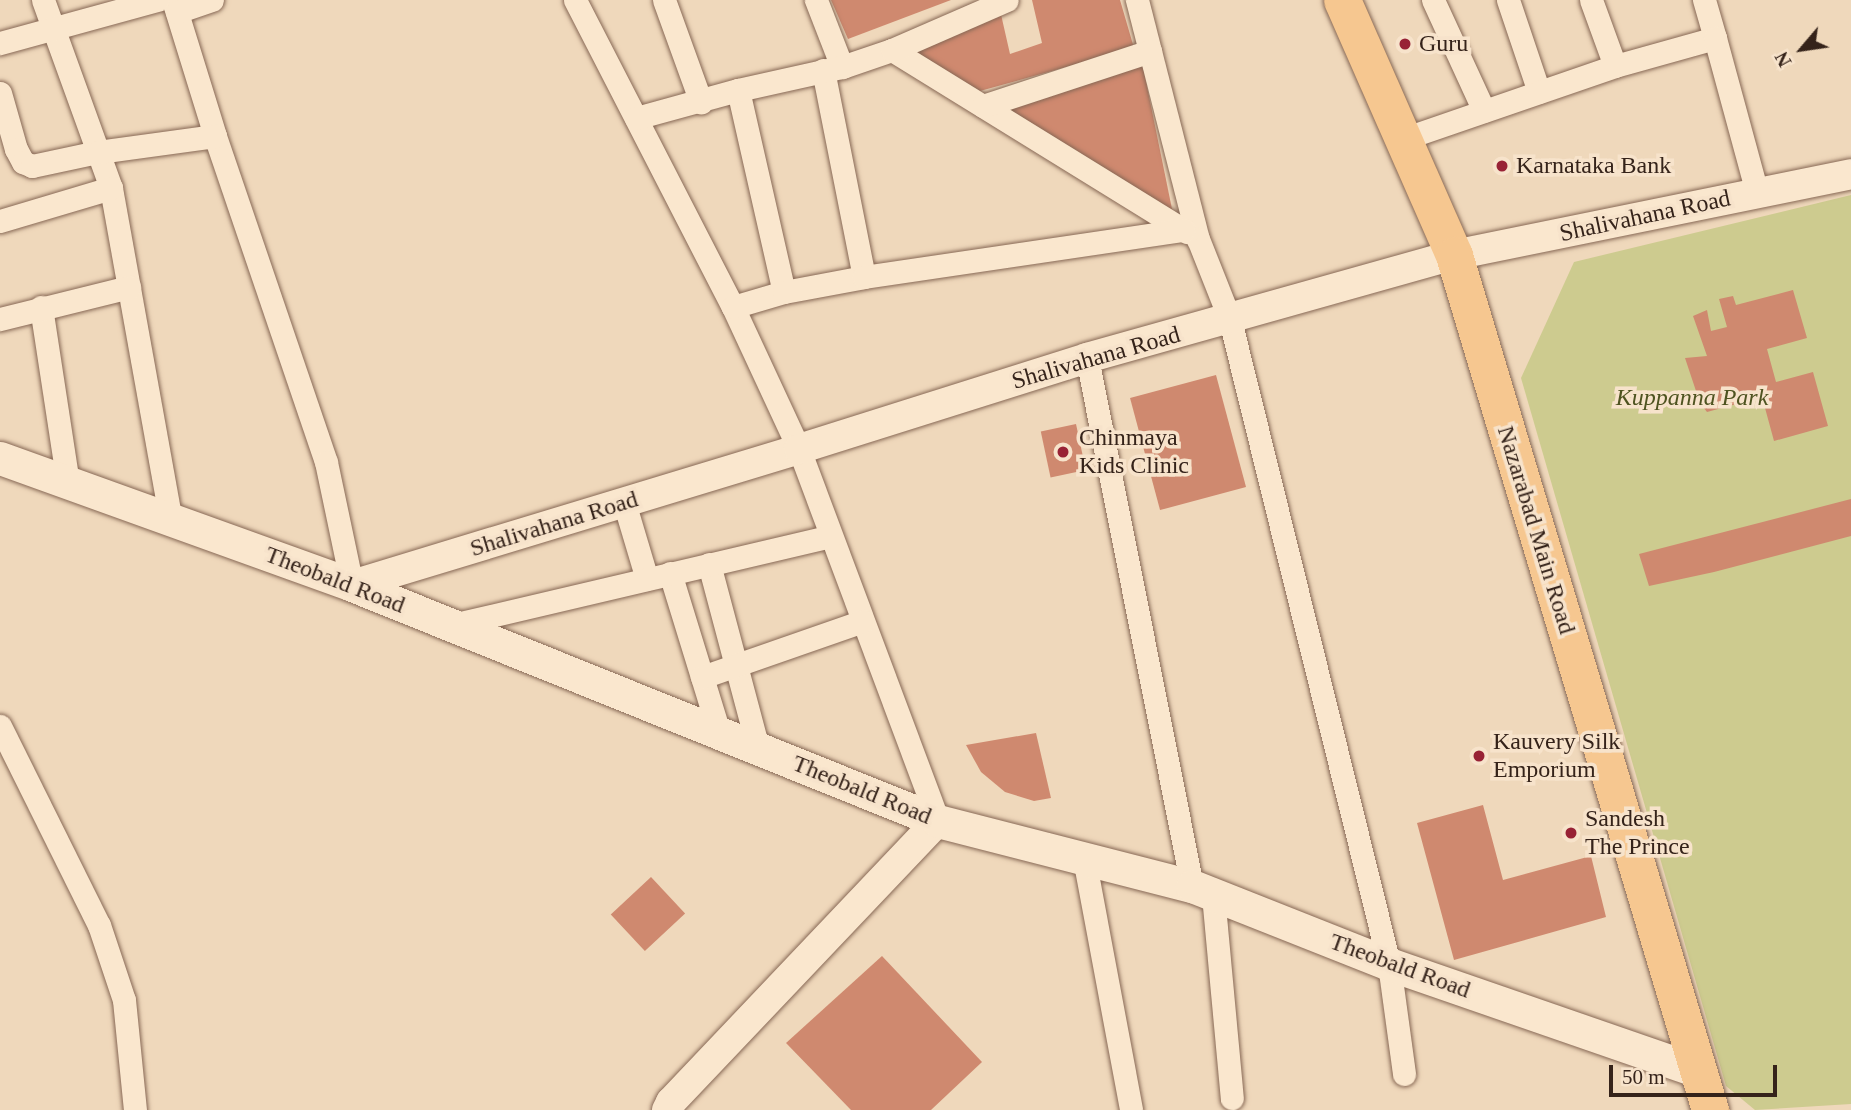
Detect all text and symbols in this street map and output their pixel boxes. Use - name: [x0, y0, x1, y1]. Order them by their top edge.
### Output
- north arrow: [1767, 14, 1837, 84]
- place label: Guru: [1419, 30, 1468, 58]
- marker: Guru: [1397, 36, 1413, 52]
- text: N: [1771, 48, 1796, 71]
- place label: Karnataka Bank: [1516, 152, 1671, 180]
- marker: Karnataka Bank: [1494, 158, 1510, 174]
- street label: Shalivahana Road: [1557, 184, 1733, 248]
- street label: Shalivahana Road: [1008, 320, 1184, 396]
- park label: Kuppanna Park: [1616, 384, 1768, 412]
- street label: Nazarabad Main Road: [1491, 423, 1581, 637]
- place label: Chinmaya Kids Clinic: [1079, 424, 1189, 480]
- marker: Chinmaya Kids Clinic: [1053, 442, 1073, 462]
- street label: Shalivahana Road: [467, 485, 641, 563]
- street label: Theobald Road: [261, 540, 409, 620]
- place label: Kauvery Silk Emporium: [1493, 728, 1620, 784]
- marker: Kauvery Silk Emporium: [1471, 748, 1487, 764]
- street label: Theobald Road: [788, 749, 936, 831]
- place label: Sandesh The Prince: [1585, 805, 1690, 861]
- marker: Sandesh The Prince: [1563, 825, 1579, 841]
- street label: Theobald Road: [1326, 927, 1474, 1005]
- scale bar: [1613, 1050, 1781, 1094]
- text: 50 m: [1622, 1065, 1665, 1089]

